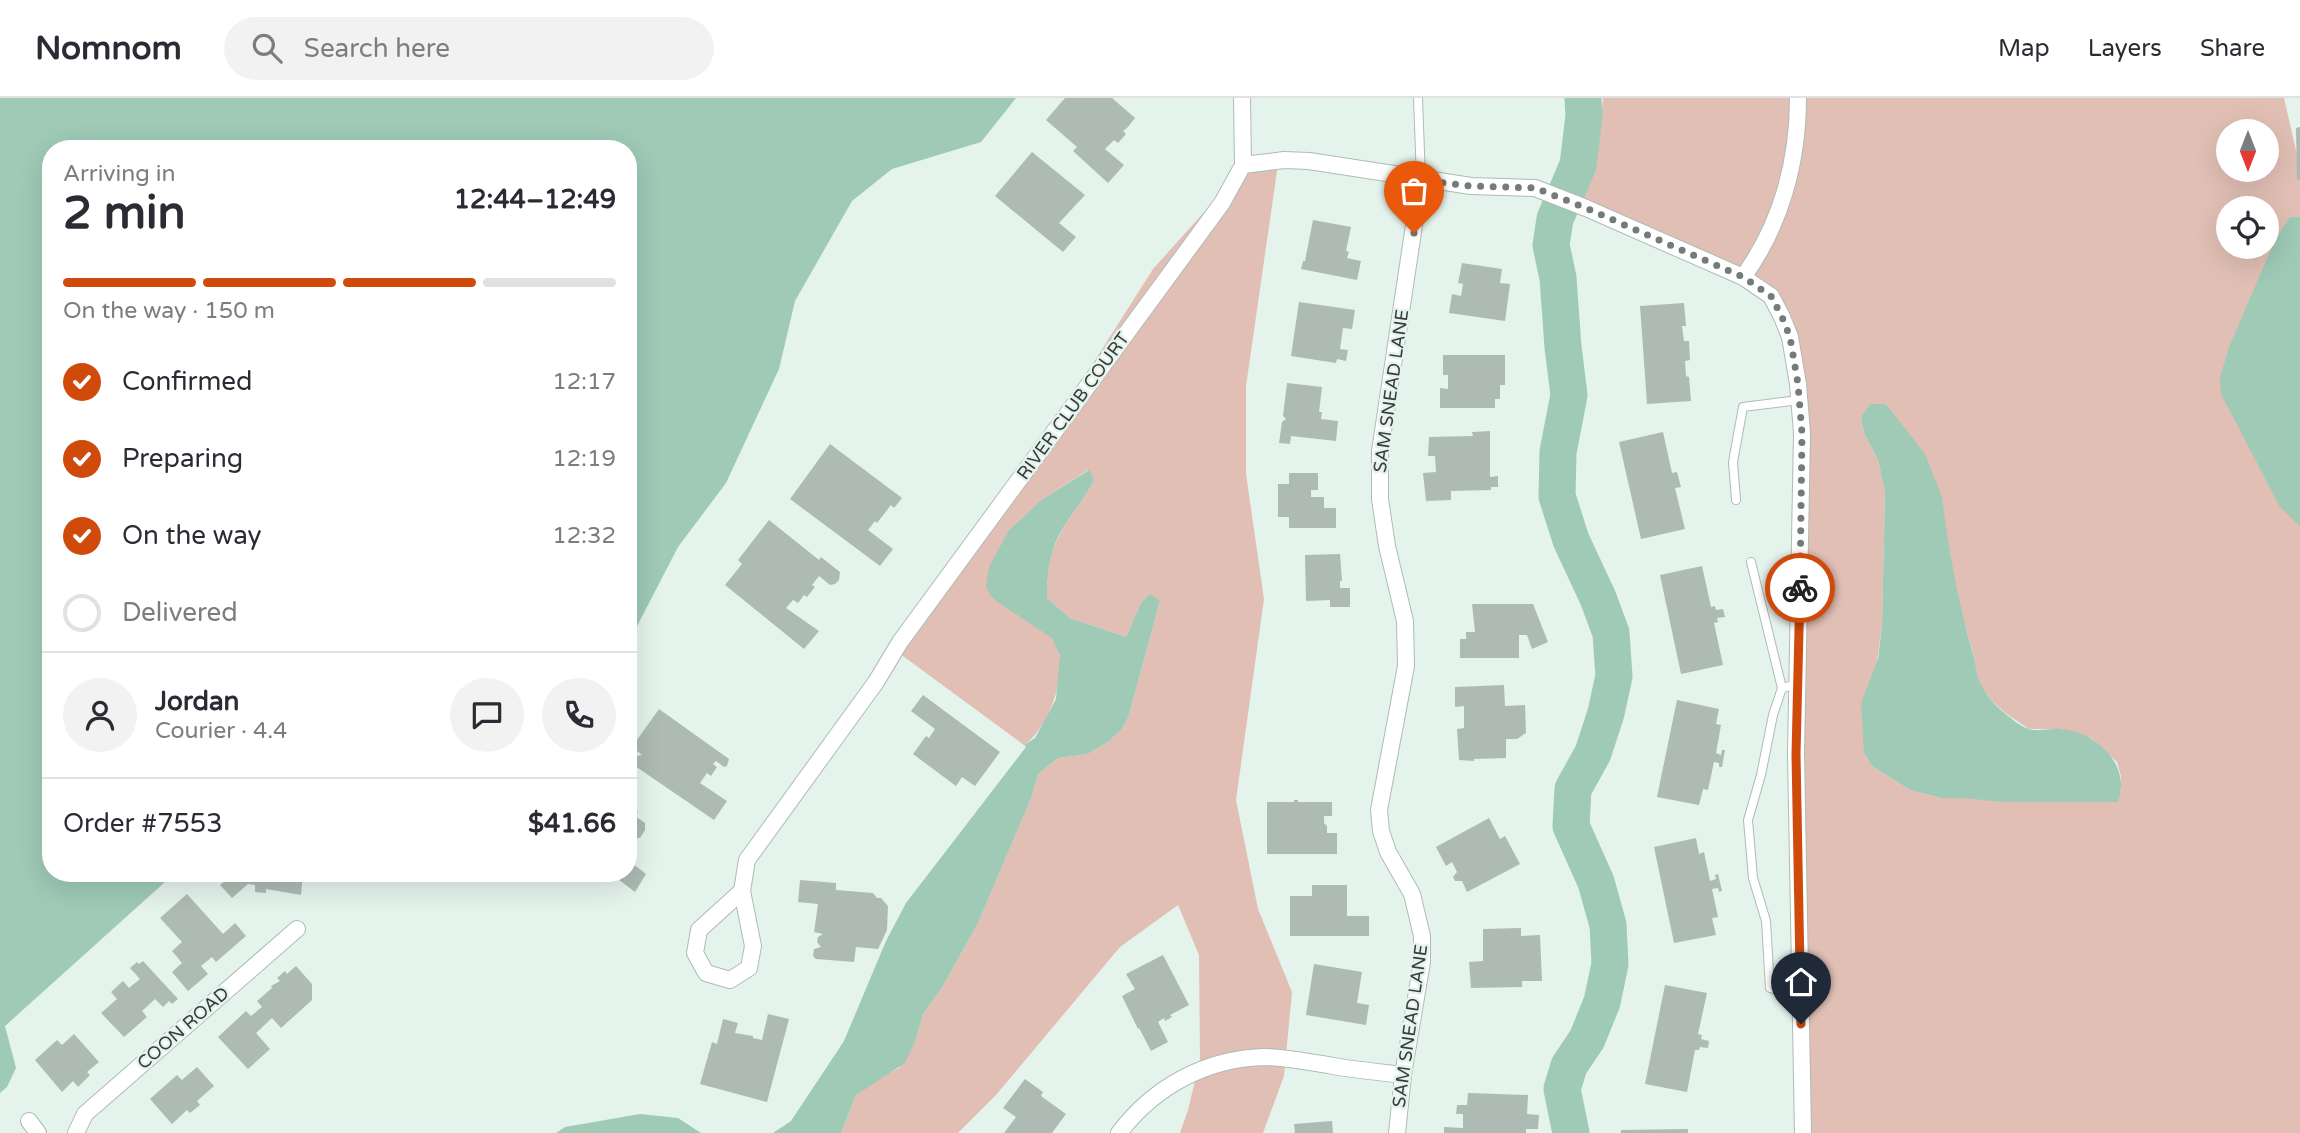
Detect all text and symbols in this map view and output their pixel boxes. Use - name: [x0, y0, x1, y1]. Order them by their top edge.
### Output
- search box: [224, 17, 714, 80]
- text: Nomnom: [35, 29, 182, 68]
- icon: search: [248, 29, 286, 67]
- text: Search here: [304, 33, 450, 64]
- text: Map: [1998, 34, 2050, 63]
- text: Layers: [2088, 34, 2162, 63]
- text: Share: [2200, 34, 2265, 63]
- north arrow: [2216, 119, 2278, 182]
- map controls: [2216, 119, 2279, 259]
- text: Arriving in: [63, 160, 176, 188]
- pin: [1384, 161, 1444, 233]
- icon: bag: [1395, 172, 1433, 210]
- text: 12:44–12:49: [454, 184, 616, 215]
- text: 2 min: [63, 186, 186, 241]
- button: locate: [2216, 196, 2279, 259]
- text: On the way · 150 m: [63, 297, 275, 325]
- street label: SAM SNEAD LANE: [1369, 308, 1413, 474]
- street label: RIVER CLUB COURT: [1012, 328, 1134, 484]
- icon: check: [63, 363, 101, 401]
- text: Confirmed: [122, 366, 252, 397]
- text: 12:17: [552, 368, 616, 396]
- icon: check: [63, 440, 101, 478]
- text: Preparing: [122, 443, 243, 474]
- text: 12:19: [552, 445, 616, 473]
- icon: check: [63, 517, 101, 555]
- text: On the way: [122, 520, 262, 551]
- text: 12:32: [552, 522, 616, 550]
- courier: [1765, 553, 1835, 623]
- icon: bike: [1781, 569, 1819, 607]
- text: Delivered: [122, 597, 238, 628]
- button: person: [63, 678, 137, 752]
- button: chat: [450, 678, 524, 752]
- button: phone: [542, 678, 616, 752]
- text: Jordan: [155, 686, 239, 717]
- text: Courier · 4.4: [155, 717, 287, 745]
- text: Order #7553: [63, 808, 223, 839]
- text: $41.66: [528, 808, 616, 839]
- street label: SAM SNEAD LANE: [1388, 943, 1432, 1109]
- pin: [1771, 952, 1831, 1024]
- icon: home: [1782, 963, 1820, 1001]
- street label: COON ROAD: [133, 982, 233, 1074]

